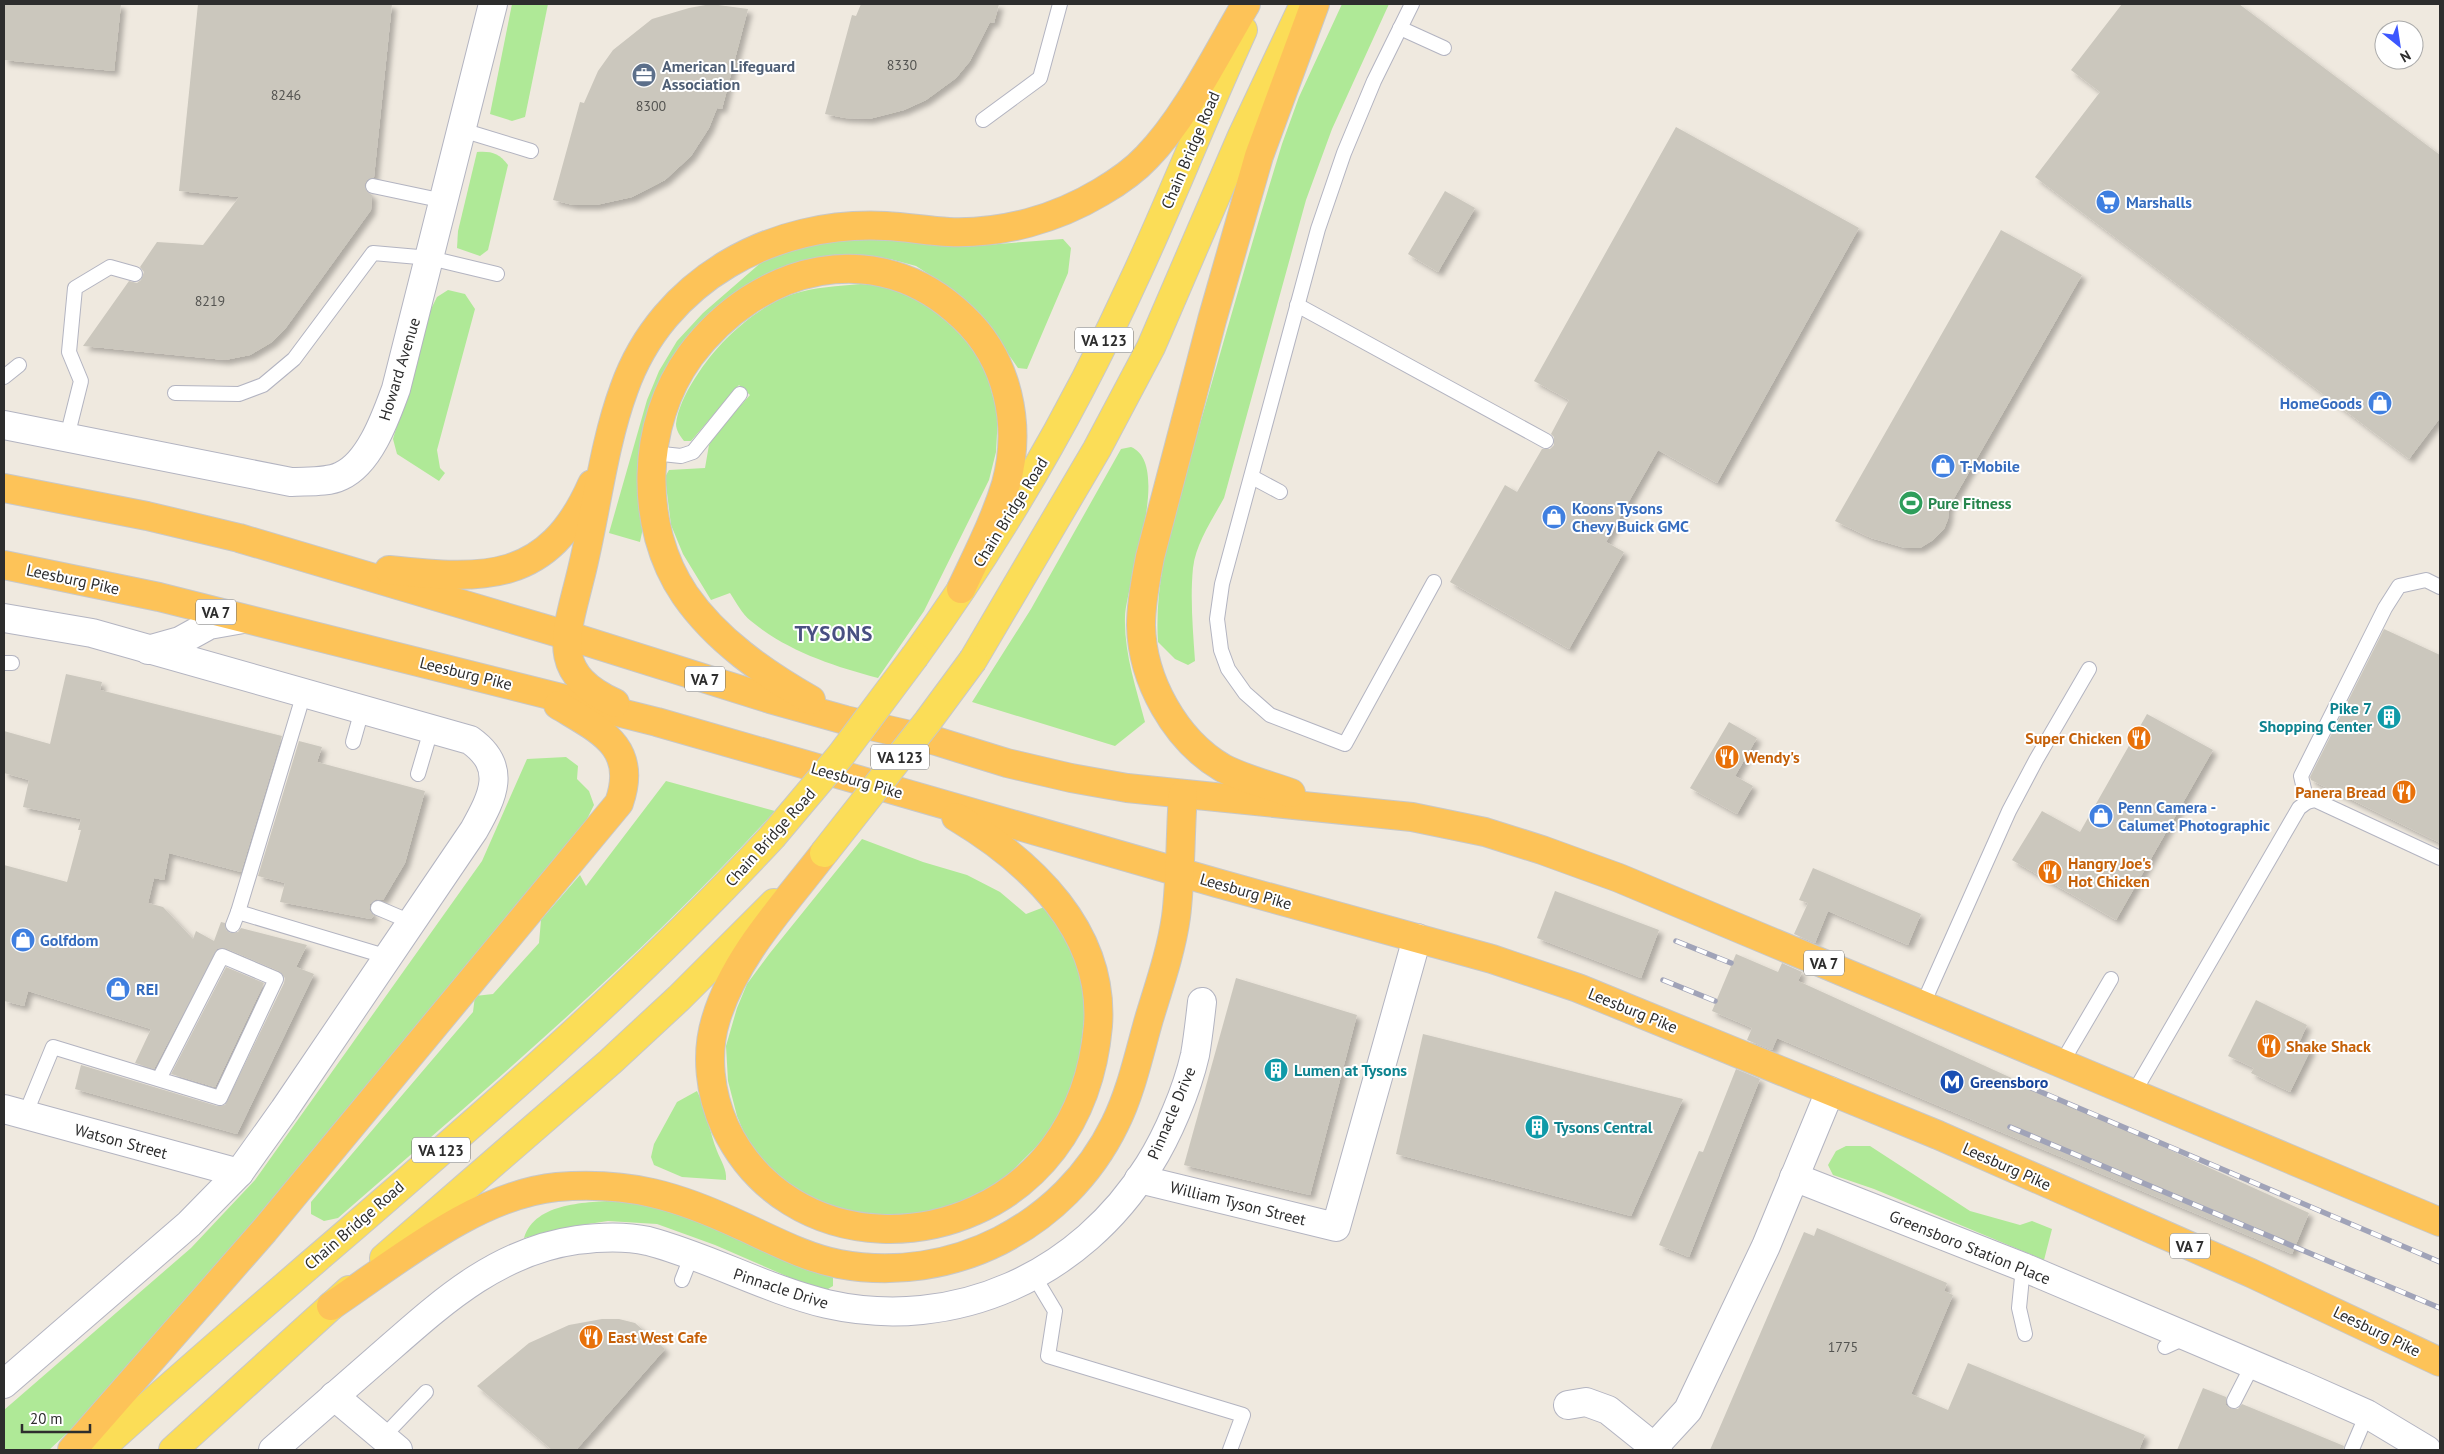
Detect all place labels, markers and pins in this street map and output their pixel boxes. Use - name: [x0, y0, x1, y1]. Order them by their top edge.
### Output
- place label: American Lifeguard Association: [662, 56, 795, 94]
- office icon: American Lifeguard Association: [631, 62, 657, 88]
- supermarket icon: Marshalls: [2095, 189, 2121, 215]
- place label: Marshalls: [2126, 192, 2192, 212]
- shop icon: HomeGoods: [2367, 390, 2393, 416]
- place label: HomeGoods: [2280, 393, 2362, 413]
- shop icon: T-Mobile: [1930, 453, 1956, 479]
- place label: T-Mobile: [1960, 456, 2020, 476]
- sports icon: Pure Fitness: [1898, 490, 1924, 516]
- place label: Pure Fitness: [1928, 493, 2012, 513]
- place label: Koons Tysons Chevy Buick GMC: [1572, 498, 1689, 536]
- shop icon: Koons Tysons Chevy Buick GMC: [1541, 504, 1567, 530]
- place label: Pike 7 Shopping Center: [2259, 698, 2372, 736]
- building icon: Pike 7 Shopping Center: [2376, 704, 2402, 730]
- restaurant icon: Super Chicken: [2126, 725, 2152, 751]
- place label: Super Chicken: [2025, 728, 2122, 748]
- restaurant icon: Wendy's: [1714, 744, 1740, 770]
- place label: Wendy's: [1744, 747, 1800, 767]
- restaurant icon: Panera Bread: [2391, 779, 2417, 805]
- place label: Panera Bread: [2295, 782, 2386, 802]
- place label: Penn Camera - Calumet Photographic: [2118, 797, 2270, 835]
- shop icon: Penn Camera - Calumet Photographic: [2088, 803, 2114, 829]
- place label: Hangry Joe's Hot Chicken: [2068, 853, 2152, 891]
- restaurant icon: Hangry Joe's Hot Chicken: [2037, 859, 2063, 885]
- shop icon: Golfdom: [10, 927, 36, 953]
- place label: Golfdom: [40, 930, 98, 950]
- shop icon: REI: [105, 976, 131, 1002]
- place label: REI: [136, 979, 159, 999]
- restaurant icon: Shake Shack: [2256, 1033, 2282, 1059]
- place label: Shake Shack: [2286, 1036, 2371, 1056]
- building icon: Lumen at Tysons: [1263, 1057, 1289, 1083]
- place label: Lumen at Tysons: [1294, 1060, 1407, 1080]
- metro station icon: Greensboro: [1939, 1069, 1965, 1095]
- place label: Greensboro: [1970, 1072, 2049, 1092]
- building icon: Tysons Central: [1524, 1114, 1550, 1140]
- place label: Tysons Central: [1554, 1117, 1653, 1137]
- restaurant icon: East West Cafe: [578, 1324, 604, 1350]
- place label: East West Cafe: [608, 1327, 707, 1347]

